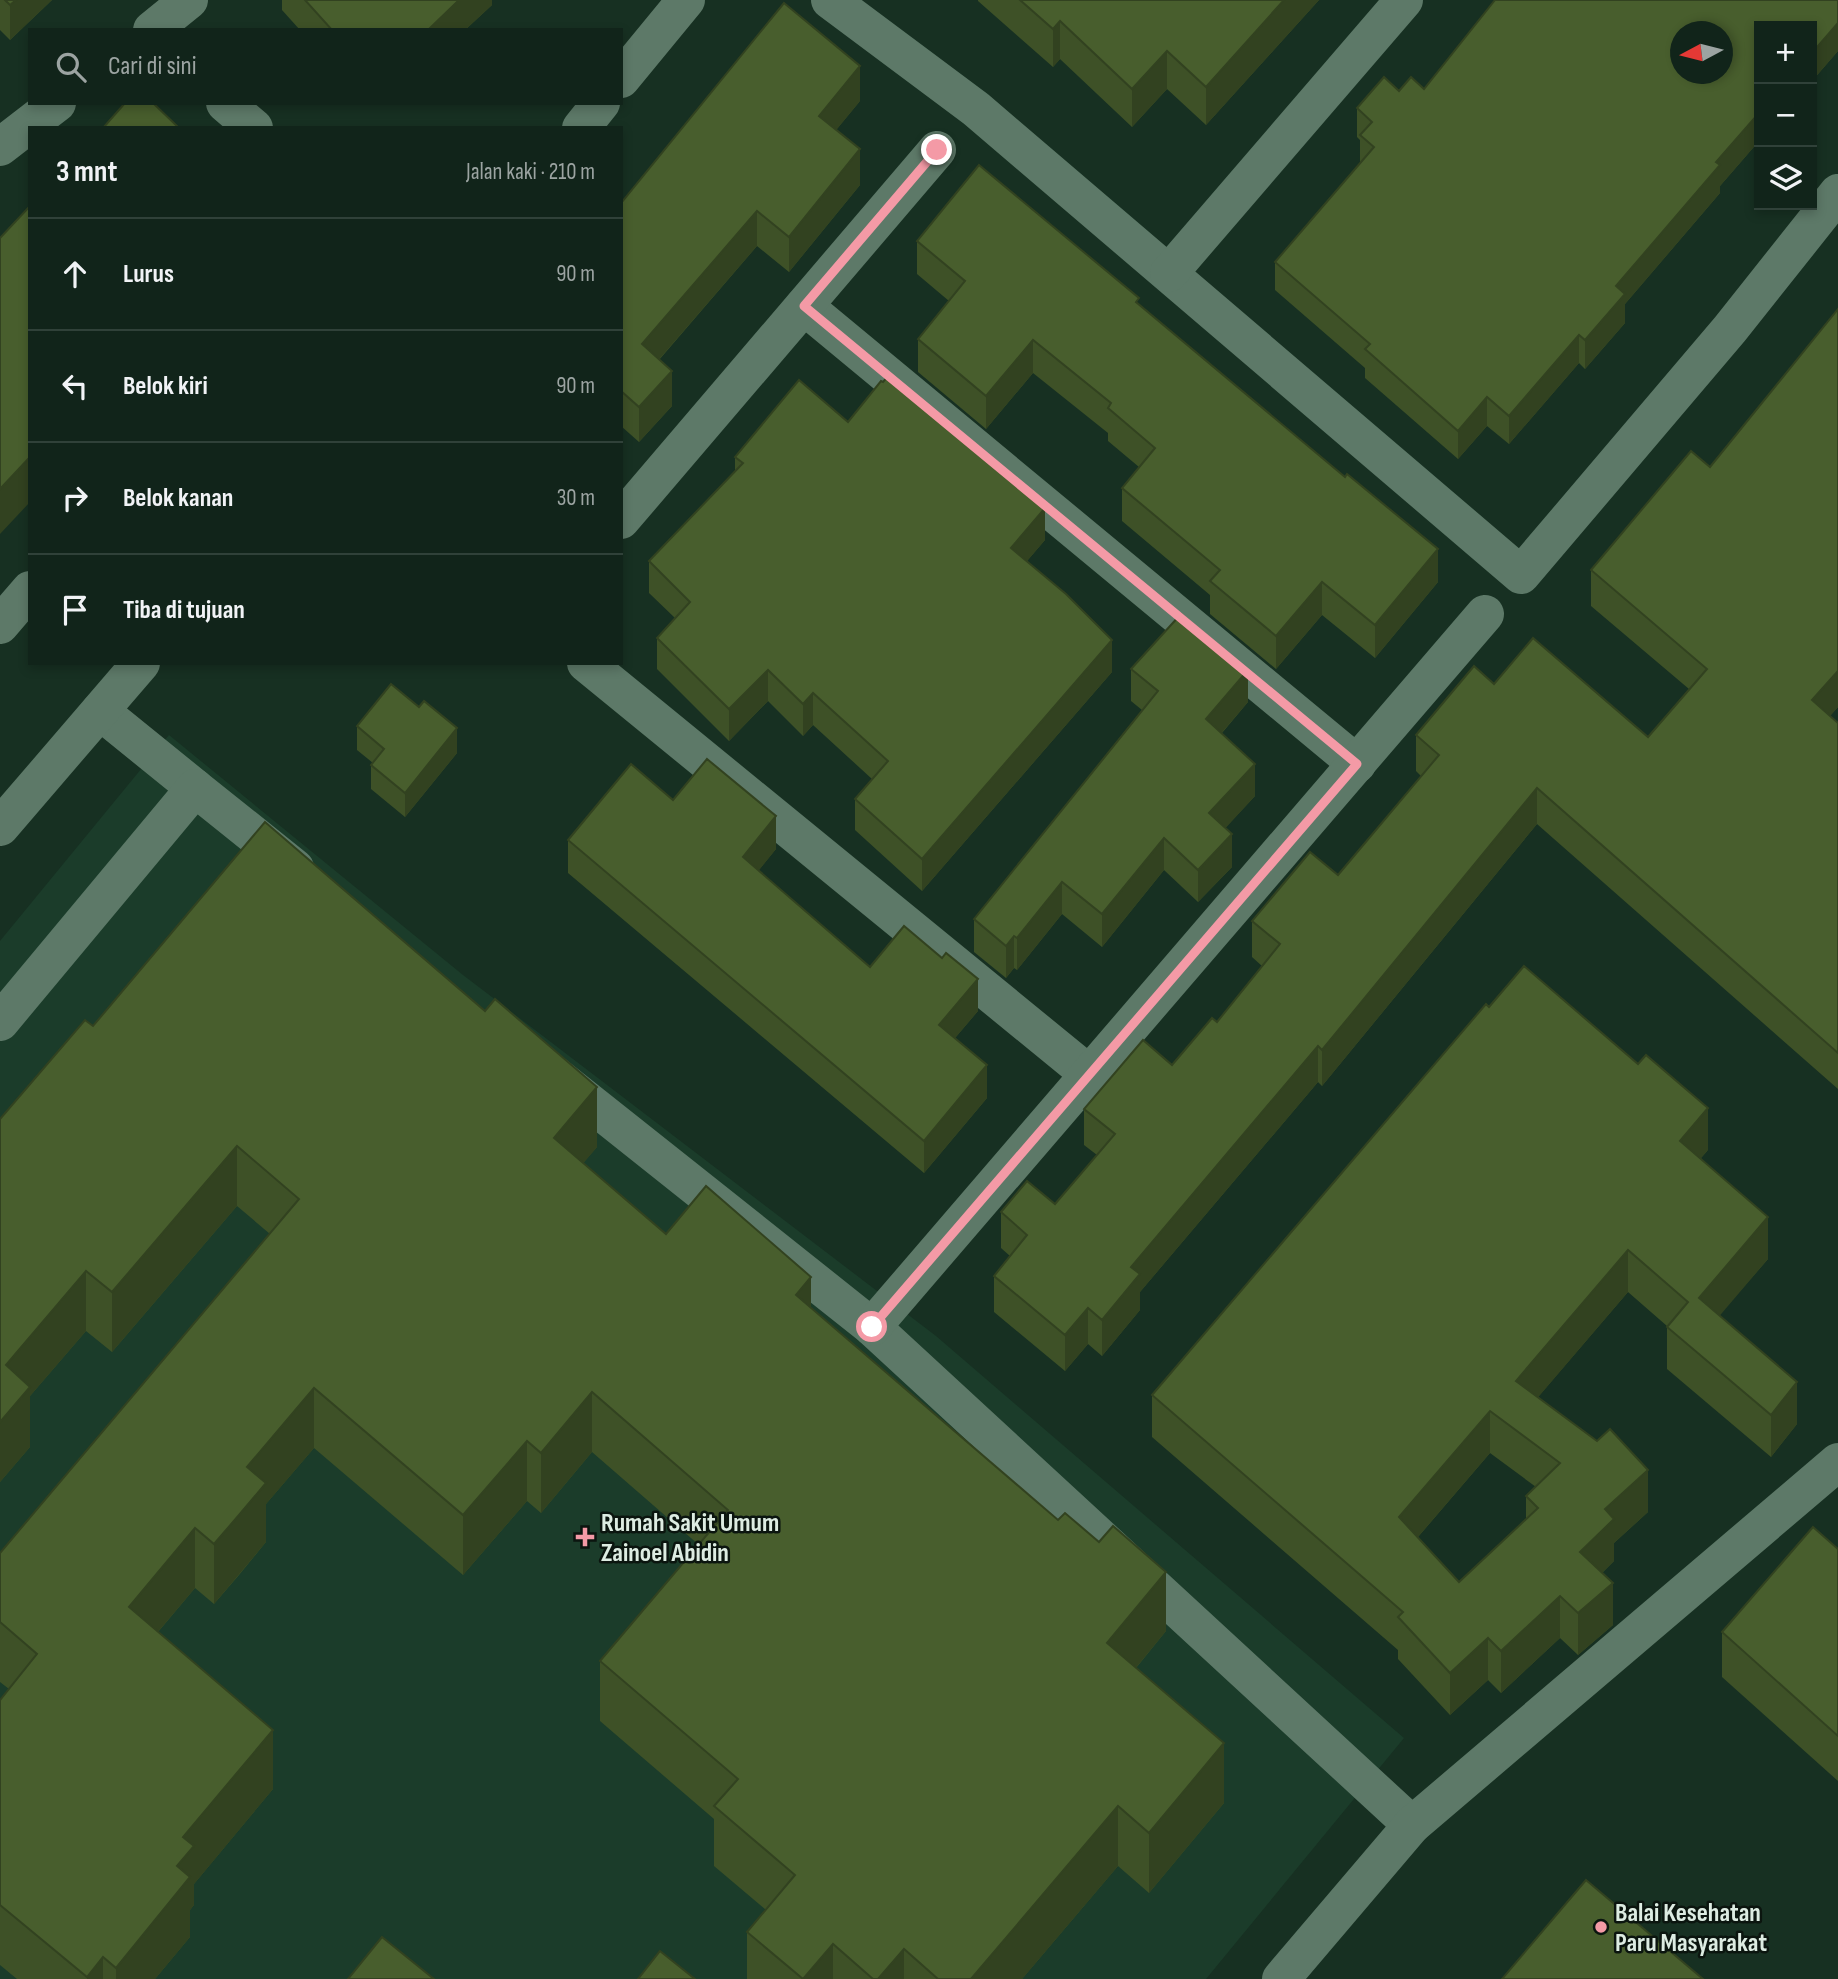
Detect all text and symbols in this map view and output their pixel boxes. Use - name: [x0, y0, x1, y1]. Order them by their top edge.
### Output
- north arrow: [1670, 21, 1733, 84]
- map controls: [1754, 21, 1817, 210]
- button: +: [1754, 21, 1817, 84]
- search box: [28, 28, 623, 105]
- icon: search: [52, 48, 90, 86]
- text: Cari di sini: [108, 51, 197, 82]
- button: −: [1754, 84, 1817, 147]
- route end: [921, 134, 952, 165]
- button: layers: [1754, 147, 1817, 210]
- text: 3 mnt: [56, 154, 117, 190]
- text: Jalan kaki · 210 m: [466, 158, 595, 186]
- icon: ahead: [56, 255, 94, 293]
- text: Lurus: [123, 259, 174, 290]
- text: 90 m: [556, 260, 595, 288]
- icon: left: [56, 367, 94, 405]
- text: Belok kiri: [123, 371, 208, 402]
- text: 90 m: [556, 372, 595, 400]
- icon: right: [56, 479, 94, 517]
- text: Belok kanan: [123, 483, 233, 514]
- text: 30 m: [557, 484, 595, 512]
- icon: arrive: [56, 591, 94, 629]
- text: Tiba di tujuan: [123, 595, 245, 626]
- route start: [856, 1311, 887, 1342]
- place label: Rumah Sakit Umum Zainoel Abidin: [601, 1508, 779, 1569]
- marker: Rumah Sakit Umum Zainoel Abidin: [575, 1527, 595, 1547]
- place label: Balai Kesehatan Paru Masyarakat: [1615, 1898, 1767, 1959]
- marker: Balai Kesehatan Paru Masyarakat: [1593, 1919, 1609, 1935]

